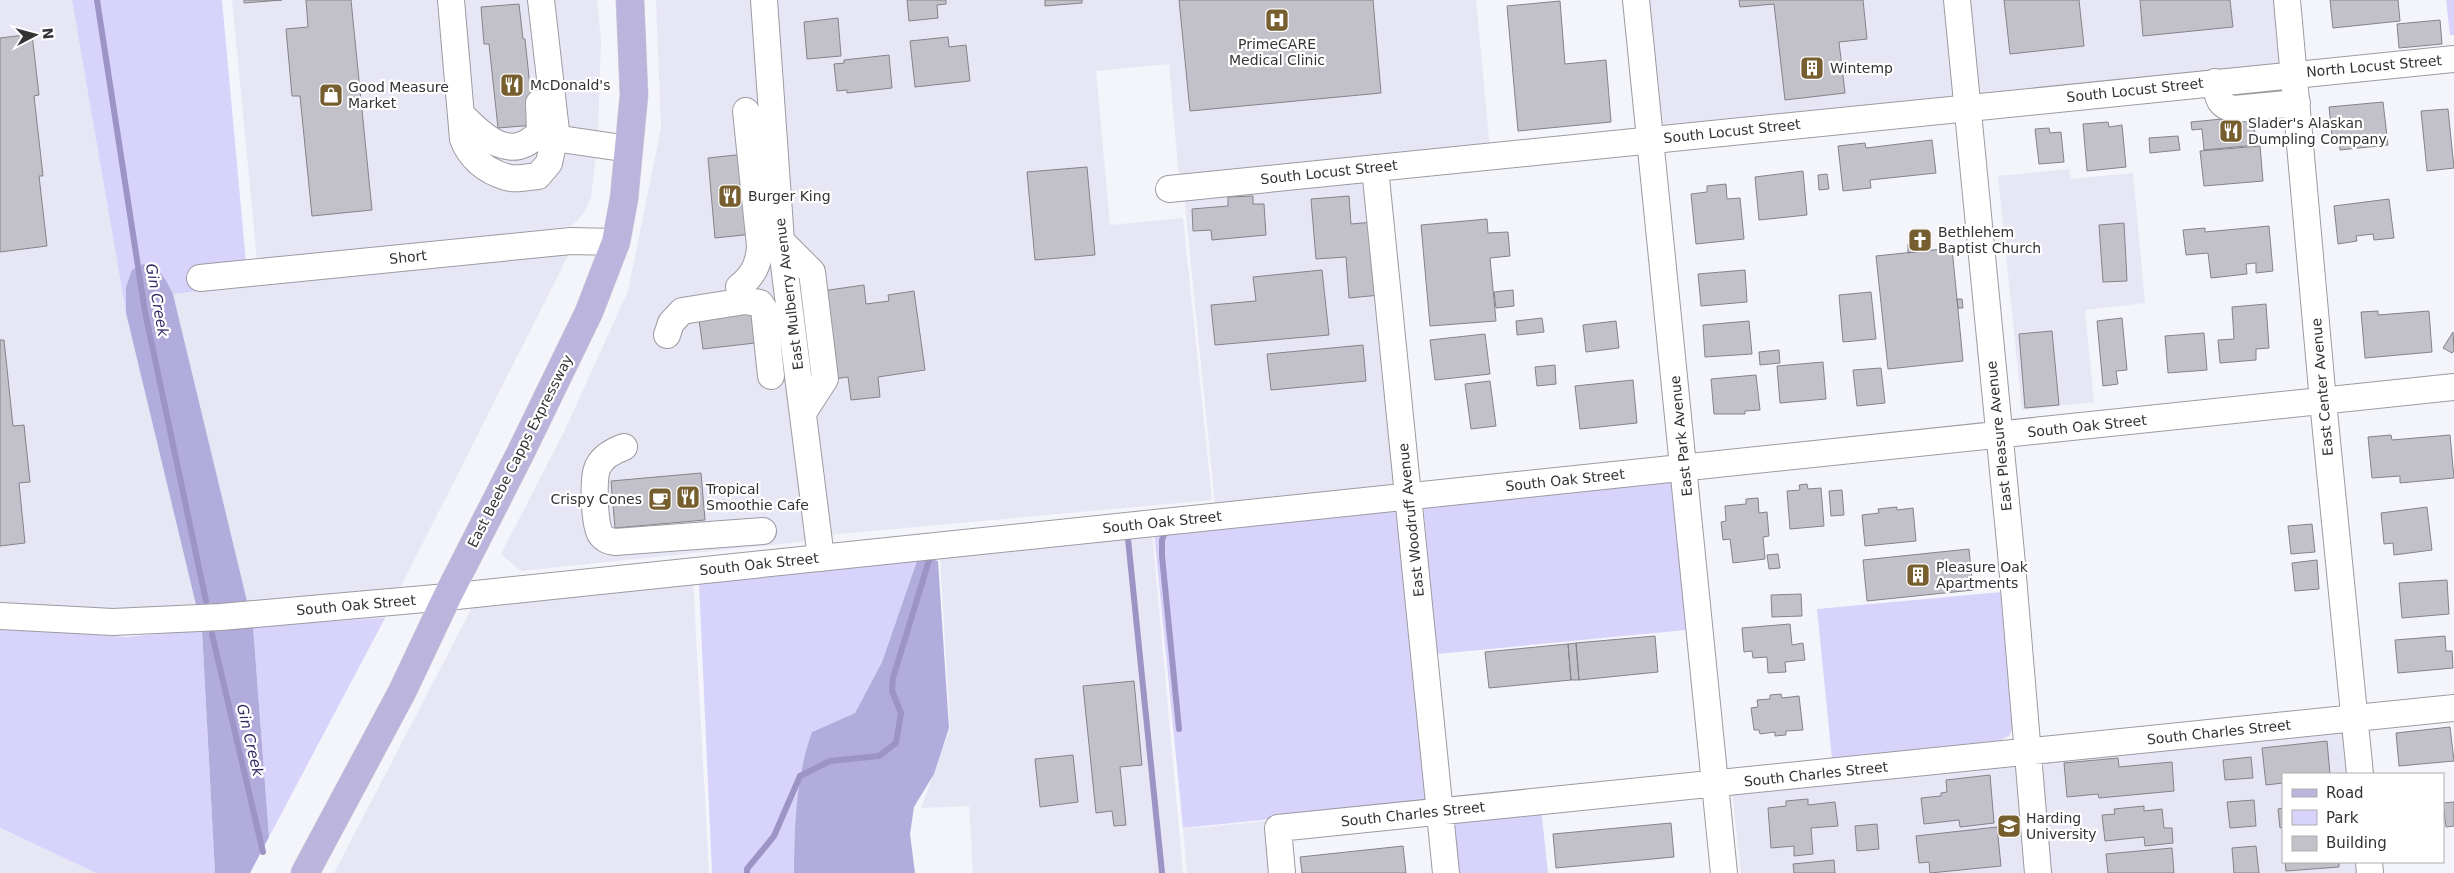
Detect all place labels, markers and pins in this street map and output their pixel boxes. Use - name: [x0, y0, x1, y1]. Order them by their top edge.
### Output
- hospital icon: PrimeCARE Medical Clinic: [1264, 7, 1290, 33]
- place label: PrimeCARE Medical Clinic: [1229, 36, 1325, 68]
- building icon: Wintemp: [1799, 55, 1825, 81]
- place label: Wintemp: [1830, 60, 1893, 76]
- restaurant icon: McDonald's: [499, 72, 525, 98]
- place label: McDonald's: [530, 77, 611, 93]
- place label: Good Measure Market: [348, 79, 449, 111]
- shop icon: Good Measure Market: [318, 82, 344, 108]
- place label: Slader's Alaskan Dumpling Company: [2248, 115, 2387, 147]
- restaurant icon: Slader's Alaskan Dumpling Company: [2218, 118, 2244, 144]
- restaurant icon: Burger King: [717, 183, 743, 209]
- place label: Burger King: [748, 188, 831, 204]
- place label: Bethlehem Baptist Church: [1938, 224, 2041, 256]
- church icon: Bethlehem Baptist Church: [1907, 227, 1933, 253]
- place label: Tropical Smoothie Cafe: [705, 481, 809, 513]
- restaurant icon: Tropical Smoothie Cafe: [675, 484, 701, 510]
- cafe icon: Crispy Cones: [647, 486, 673, 512]
- place label: Crispy Cones: [551, 491, 642, 507]
- place label: Pleasure Oak Apartments: [1936, 559, 2029, 591]
- building icon: Pleasure Oak Apartments: [1905, 562, 1931, 588]
- place label: Harding University: [2026, 810, 2097, 842]
- school or university icon: Harding University: [1996, 813, 2022, 839]

